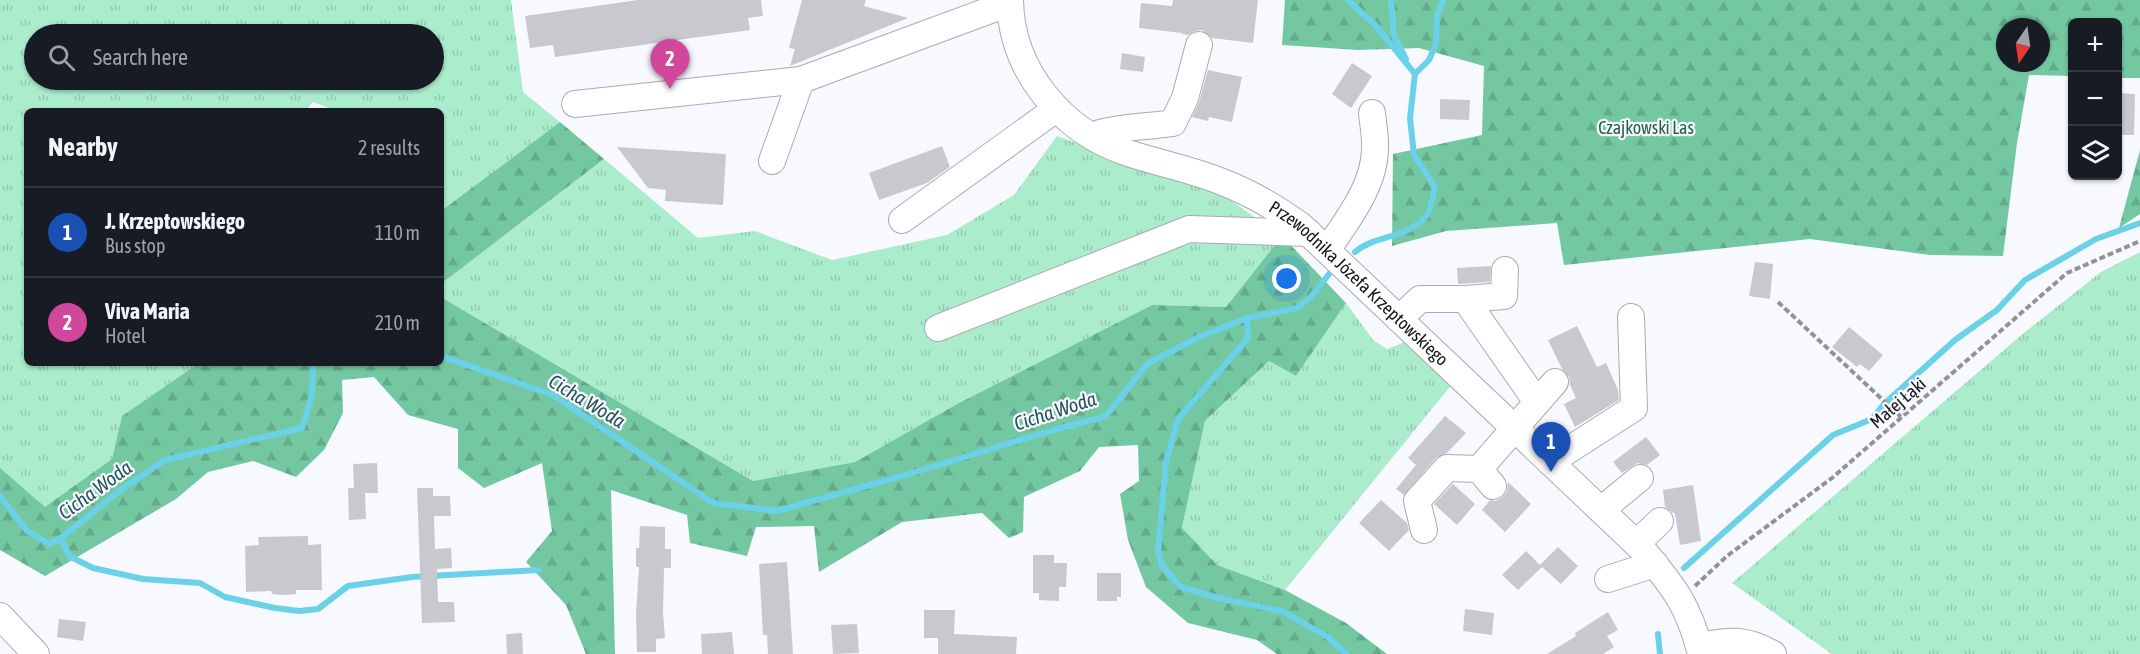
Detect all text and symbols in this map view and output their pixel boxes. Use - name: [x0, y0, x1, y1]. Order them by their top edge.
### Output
- north arrow: [1996, 18, 2050, 72]
- map controls: [2068, 18, 2122, 180]
- button: +: [2068, 18, 2122, 72]
- search box: [24, 24, 444, 90]
- pin: 2: [650, 40, 690, 89]
- icon: search: [45, 41, 78, 74]
- text: Search here: [93, 44, 188, 70]
- button: −: [2068, 72, 2122, 126]
- park label: Czajkowski Las: [1598, 117, 1694, 138]
- button: layers: [2068, 126, 2122, 180]
- text: Nearby: [48, 132, 118, 162]
- text: 2 results: [358, 136, 420, 159]
- street label: Przewodnika Józefa Krzeptowskiego: [1265, 196, 1453, 370]
- text: J. Krzeptowskiego: [105, 208, 245, 234]
- text: 1: [63, 221, 72, 244]
- text: 110 m: [375, 221, 420, 244]
- text: Bus stop: [105, 234, 165, 257]
- your location: [1272, 264, 1301, 293]
- text: Viva Maria: [105, 298, 190, 324]
- text: 2: [63, 311, 72, 334]
- text: 210 m: [375, 311, 420, 334]
- text: Hotel: [105, 324, 146, 347]
- water label: Cicha Woda: [545, 369, 630, 432]
- street label: Małej Łąki: [1866, 373, 1930, 432]
- water label: Cicha Woda: [1011, 386, 1099, 435]
- pin: 1: [1532, 422, 1570, 472]
- water label: Cicha Woda: [54, 455, 136, 524]

